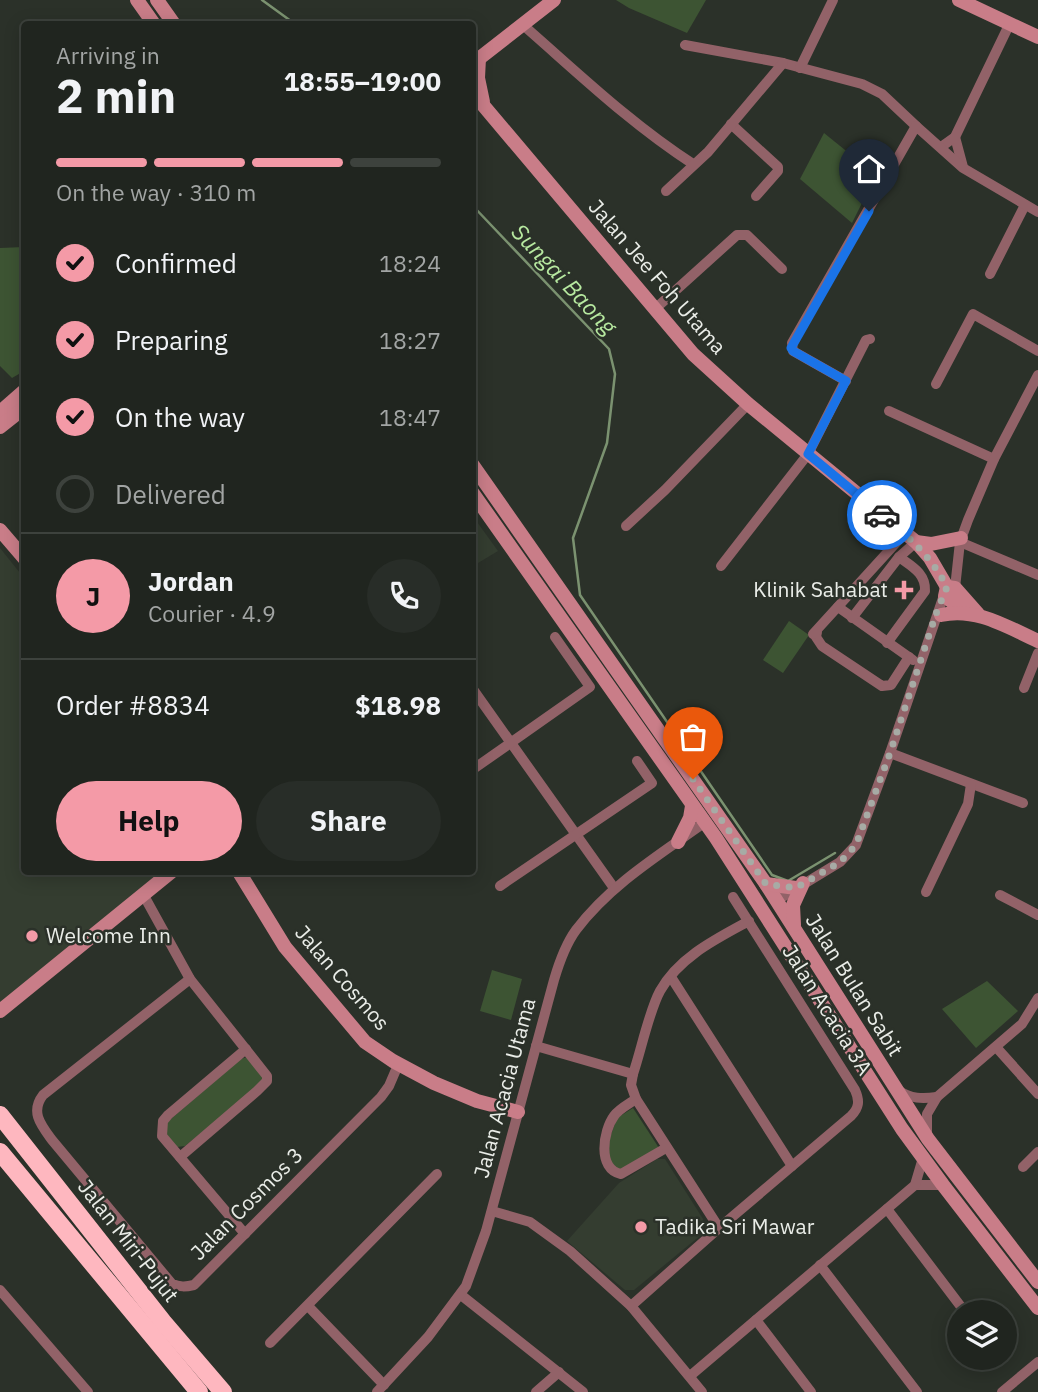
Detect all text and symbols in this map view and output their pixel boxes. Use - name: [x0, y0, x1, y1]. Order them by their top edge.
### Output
- text: Arriving in: [56, 40, 160, 70]
- text: 18:55–19:00: [284, 64, 441, 98]
- text: 2 min: [56, 66, 176, 126]
- pin: [839, 139, 899, 211]
- icon: home: [850, 150, 888, 188]
- text: On the way · 310 m: [56, 177, 256, 207]
- street label: Jalan Jee Foh Utama: [583, 193, 733, 360]
- water label: Sungai Baong: [506, 217, 625, 341]
- icon: check: [56, 244, 94, 282]
- text: Confirmed: [115, 246, 237, 280]
- text: 18:24: [379, 248, 441, 278]
- icon: check: [56, 321, 94, 359]
- text: Preparing: [115, 323, 228, 357]
- text: 18:27: [379, 325, 441, 355]
- icon: check: [56, 398, 94, 436]
- text: On the way: [115, 400, 245, 434]
- text: 18:47: [379, 402, 441, 432]
- text: Delivered: [115, 477, 226, 511]
- courier: [847, 480, 917, 550]
- icon: car: [863, 496, 901, 534]
- button: phone: [367, 559, 441, 633]
- text: Jordan: [148, 564, 234, 598]
- place label: Klinik Sahabat: [753, 575, 888, 603]
- text: J: [86, 579, 100, 613]
- marker: Klinik Sahabat: [894, 580, 914, 600]
- text: Courier · 4.9: [148, 598, 276, 628]
- text: Order #8834: [56, 688, 210, 722]
- text: $18.98: [355, 688, 441, 722]
- pin: [663, 707, 723, 779]
- icon: bag: [674, 718, 712, 756]
- button: Help: [56, 781, 242, 861]
- button: Share: [256, 781, 441, 861]
- street label: Jalan Bulan Sabit: [800, 908, 910, 1061]
- street label: Jalan Cosmos: [289, 919, 396, 1036]
- place label: Welcome Inn: [46, 921, 171, 949]
- marker: Welcome Inn: [24, 928, 40, 944]
- street label: Jalan Acacia 3A: [776, 939, 879, 1080]
- street label: Jalan Acacia Utama: [467, 995, 542, 1181]
- street label: Jalan Cosmos 3: [184, 1141, 309, 1266]
- street label: Jalan Miri-Pujut: [72, 1173, 186, 1308]
- place label: Tadika Sri Mawar: [655, 1212, 815, 1240]
- marker: Tadika Sri Mawar: [633, 1219, 649, 1235]
- map controls: [947, 1300, 1017, 1370]
- button: layers: [947, 1300, 1017, 1370]

